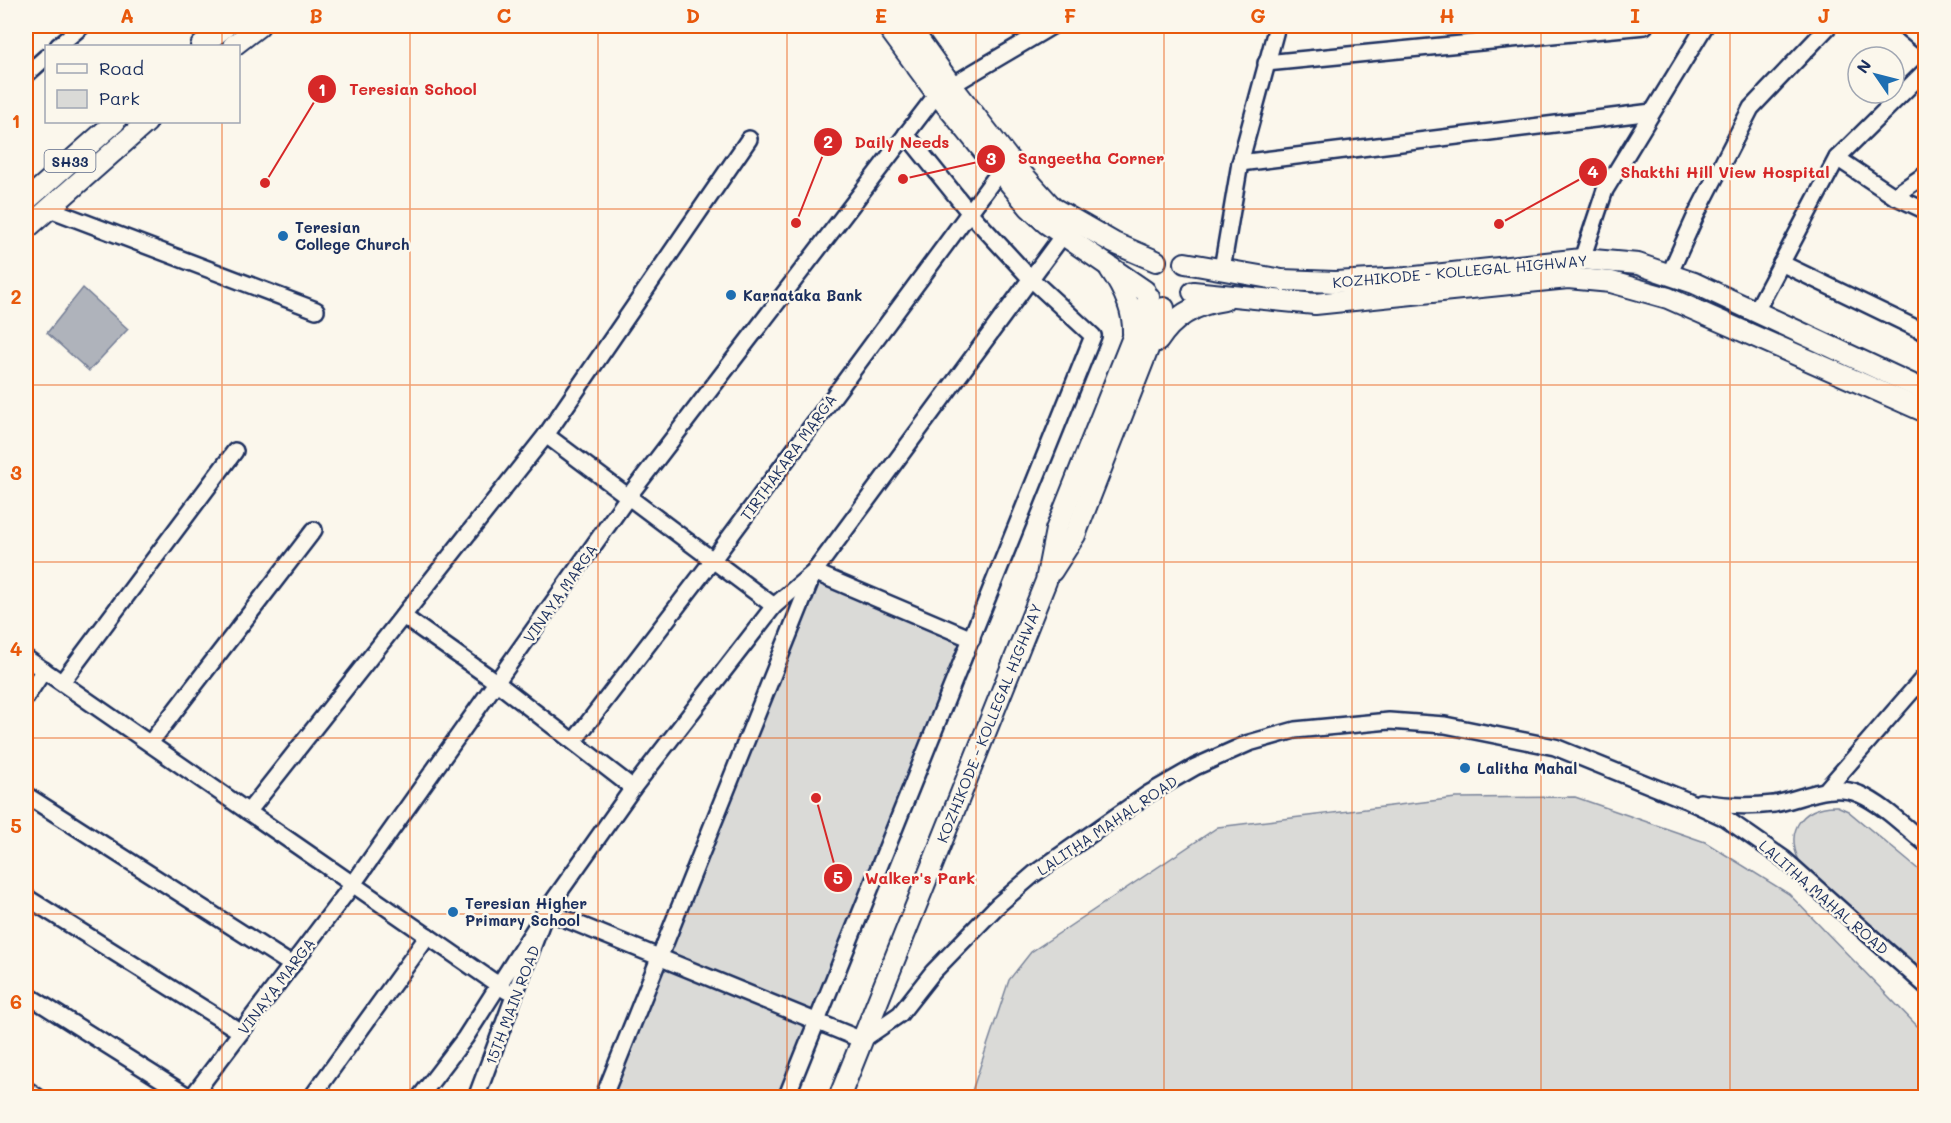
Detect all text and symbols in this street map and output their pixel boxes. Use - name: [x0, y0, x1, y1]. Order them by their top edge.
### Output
- text: A: [120, 2, 134, 28]
- text: B: [309, 2, 323, 28]
- text: C: [497, 2, 512, 28]
- text: D: [686, 2, 700, 28]
- text: E: [875, 2, 887, 28]
- text: F: [1064, 2, 1077, 28]
- text: G: [1250, 2, 1266, 28]
- text: H: [1439, 2, 1455, 28]
- text: I: [1630, 2, 1640, 28]
- text: J: [1817, 2, 1831, 28]
- legend: [45, 45, 240, 123]
- north arrow: [1846, 45, 1906, 105]
- text: N: [1851, 55, 1875, 77]
- text: Road: [99, 56, 144, 80]
- callout: Teresian School: [307, 72, 488, 106]
- text: 1: [318, 77, 326, 101]
- text: Teresian School: [349, 78, 477, 99]
- text: Park: [99, 86, 140, 110]
- text: 1: [12, 107, 20, 133]
- callout: Daily Needs: [813, 125, 962, 159]
- text: 2: [823, 129, 833, 153]
- text: Daily Needs: [855, 131, 949, 152]
- callout: Sangeetha Corner: [976, 142, 1177, 176]
- text: 3: [986, 146, 997, 170]
- text: Sangeetha Corner: [1018, 147, 1164, 168]
- road number: SH33: [44, 150, 96, 172]
- callout: Shakthi Hill View Hospital: [1578, 155, 1841, 189]
- text: 4: [1587, 159, 1599, 183]
- text: Shakthi Hill View Hospital: [1620, 161, 1830, 182]
- place label: Teresian College Church: [295, 217, 410, 254]
- marker: Teresian College Church: [276, 229, 290, 243]
- street label: KOZHIKODE - KOLLEGAL HIGHWAY: [1332, 250, 1588, 292]
- text: 2: [10, 283, 22, 309]
- place label: Karnataka Bank: [743, 285, 862, 305]
- marker: Karnataka Bank: [724, 288, 738, 302]
- street label: TIRTHAKARA MARGA: [735, 390, 841, 524]
- text: 3: [10, 459, 22, 485]
- street label: VINAYA MARGA: [519, 540, 601, 646]
- street label: KOZHIKODE - KOLLEGAL HIGHWAY: [932, 600, 1046, 846]
- text: 4: [10, 635, 23, 661]
- place label: Lalitha Mahal: [1477, 758, 1577, 778]
- marker: Lalitha Mahal: [1458, 761, 1472, 775]
- street label: LALITHA MAHAL ROAD: [1033, 771, 1181, 879]
- text: 5: [10, 812, 22, 838]
- street label: LALITHA MAHAL ROAD: [1755, 835, 1893, 959]
- callout: Walker's Park: [823, 861, 987, 895]
- text: 5: [833, 865, 843, 889]
- text: Walker's Park: [865, 867, 975, 888]
- place label: Teresian Higher Primary School: [465, 893, 587, 930]
- marker: Teresian Higher Primary School: [446, 905, 460, 919]
- street label: VINAYA MARGA: [233, 934, 319, 1038]
- street label: 15TH MAIN ROAD: [480, 942, 544, 1068]
- text: 6: [10, 988, 22, 1014]

